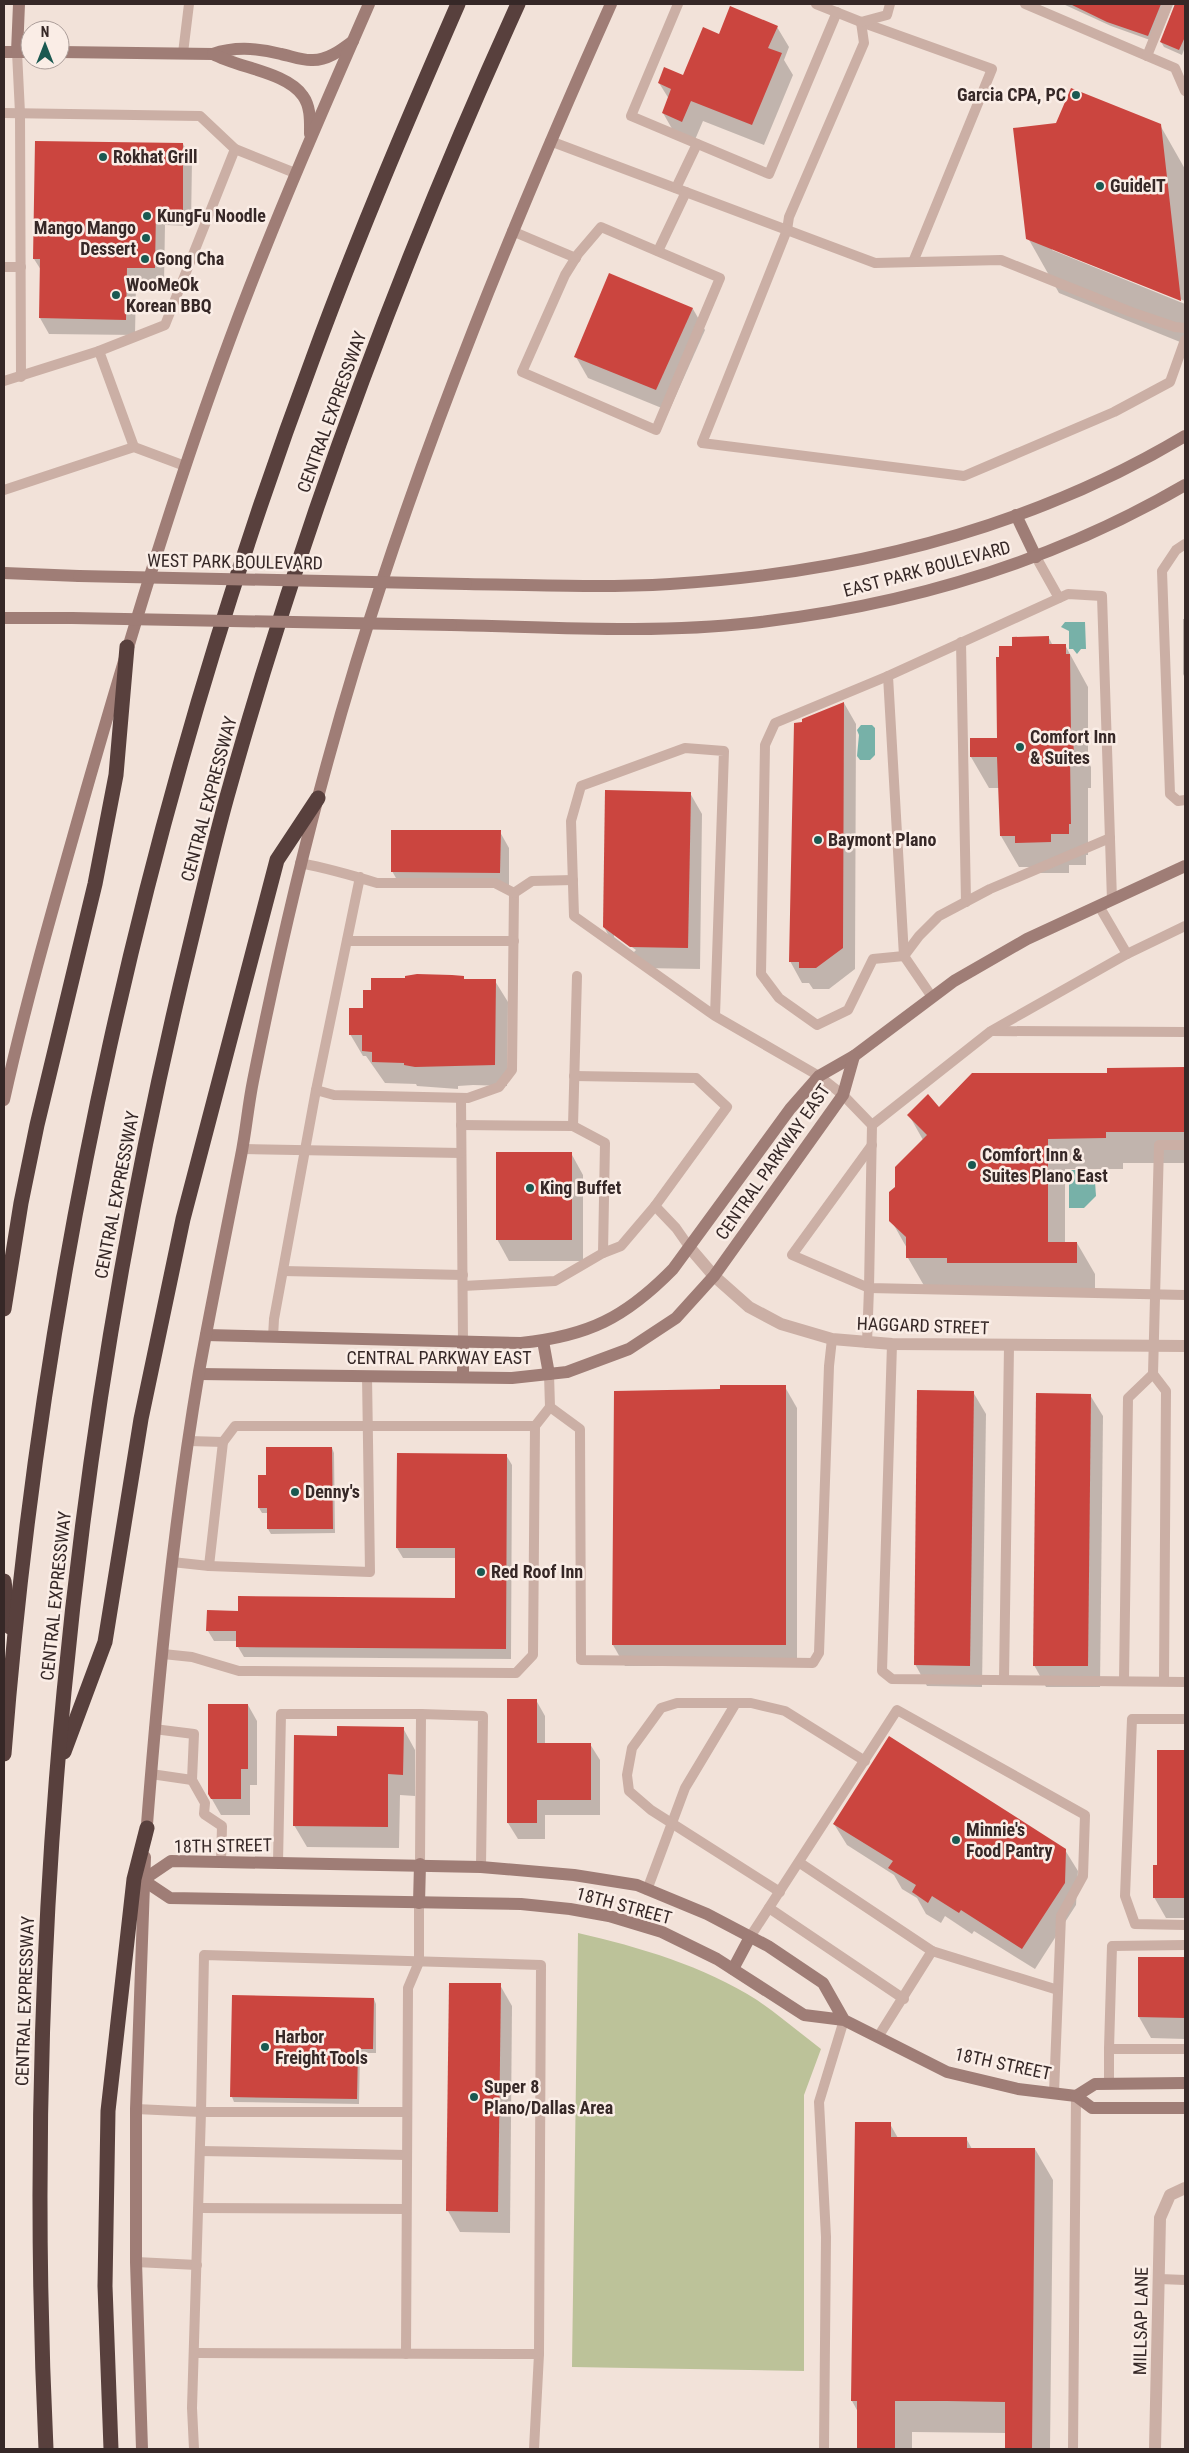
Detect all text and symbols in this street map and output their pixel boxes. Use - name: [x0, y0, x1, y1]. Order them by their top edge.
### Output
- north arrow: [20, 20, 70, 70]
- text: N: [41, 24, 49, 40]
- place label: Garcia CPA, PC: [957, 84, 1066, 105]
- marker: Garcia CPA, PC: [1070, 89, 1082, 101]
- place label: Rokhat Grill: [113, 146, 198, 167]
- marker: Rokhat Grill: [97, 151, 109, 163]
- place label: GuideIT: [1110, 175, 1166, 196]
- marker: GuideIT: [1094, 180, 1106, 192]
- place label: KungFu Noodle: [157, 205, 266, 226]
- marker: KungFu Noodle: [141, 210, 153, 222]
- place label: Mango Mango Dessert: [34, 217, 136, 259]
- marker: Mango Mango Dessert: [140, 232, 152, 244]
- place label: Gong Cha: [155, 248, 224, 269]
- marker: Gong Cha: [139, 253, 151, 265]
- place label: WooMeOk Korean BBQ: [126, 274, 212, 316]
- marker: WooMeOk Korean BBQ: [110, 289, 122, 301]
- street label: CENTRAL EXPRESSWAY: [293, 328, 371, 495]
- street label: EAST PARK BOULEVARD: [841, 536, 1013, 601]
- street label: WEST PARK BOULEVARD: [147, 549, 323, 574]
- street label: CENTRAL EXPRESSWAY: [176, 713, 241, 884]
- place label: Comfort Inn & Suites: [1030, 726, 1116, 768]
- marker: Comfort Inn & Suites: [1014, 741, 1026, 753]
- place label: Baymont Plano: [828, 829, 936, 850]
- marker: Baymont Plano: [812, 834, 824, 846]
- street label: CENTRAL PARKWAY EAST: [711, 1080, 834, 1244]
- street label: CENTRAL EXPRESSWAY: [90, 1109, 143, 1281]
- place label: Comfort Inn & Suites Plano East: [982, 1144, 1108, 1186]
- marker: Comfort Inn & Suites Plano East: [966, 1159, 978, 1171]
- place label: King Buffet: [540, 1177, 622, 1198]
- marker: King Buffet: [524, 1182, 536, 1194]
- street label: HAGGARD STREET: [856, 1313, 990, 1338]
- street label: CENTRAL PARKWAY EAST: [346, 1347, 532, 1368]
- place label: Denny's: [305, 1481, 360, 1502]
- marker: Denny's: [289, 1486, 301, 1498]
- street label: CENTRAL EXPRESSWAY: [36, 1510, 75, 1682]
- place label: Red Roof Inn: [491, 1561, 583, 1582]
- marker: Red Roof Inn: [475, 1566, 487, 1578]
- place label: Minnie's Food Pantry: [966, 1819, 1053, 1861]
- street label: 18TH STREET: [174, 1834, 272, 1857]
- marker: Minnie's Food Pantry: [950, 1834, 962, 1846]
- street label: 18TH STREET: [574, 1883, 674, 1928]
- street label: CENTRAL EXPRESSWAY: [11, 1915, 38, 2087]
- place label: Harbor Freight Tools: [275, 2026, 368, 2068]
- marker: Harbor Freight Tools: [259, 2041, 271, 2053]
- street label: 18TH STREET: [953, 2043, 1053, 2084]
- place label: Super 8 Plano/Dallas Area: [484, 2076, 613, 2118]
- marker: Super 8 Plano/Dallas Area: [468, 2091, 480, 2103]
- street label: MILLSAP LANE: [1129, 2267, 1152, 2375]

